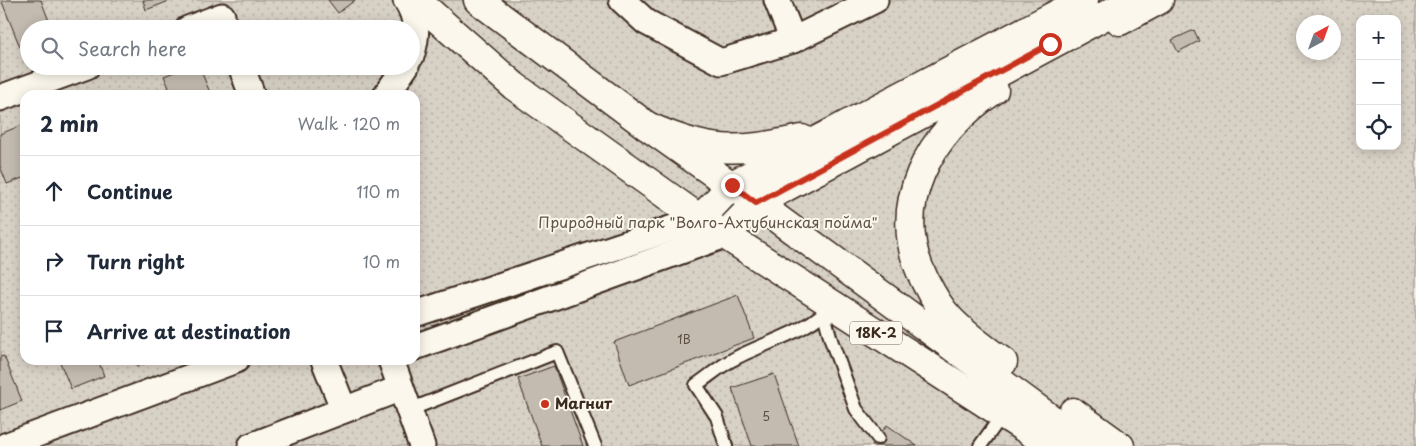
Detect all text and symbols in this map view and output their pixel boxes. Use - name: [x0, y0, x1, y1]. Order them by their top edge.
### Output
- north arrow: [1296, 15, 1341, 60]
- map controls: [1356, 15, 1401, 150]
- button: +: [1356, 15, 1401, 60]
- search box: [20, 20, 420, 75]
- route start: [1039, 33, 1062, 56]
- icon: search: [38, 34, 66, 62]
- text: Search here: [78, 34, 187, 62]
- button: −: [1356, 60, 1401, 105]
- button: locate: [1356, 105, 1401, 150]
- text: 2 min: [40, 107, 99, 139]
- text: Walk · 120 m: [298, 111, 400, 135]
- route end: [721, 174, 744, 197]
- icon: ahead: [40, 177, 68, 205]
- text: Continue: [87, 177, 173, 205]
- text: 110 m: [357, 179, 400, 203]
- park label: Природный парк "Волго-Ахтубинская пойма": [538, 210, 878, 233]
- icon: right: [40, 247, 68, 275]
- text: Turn right: [87, 247, 185, 275]
- text: 10 m: [363, 249, 400, 273]
- icon: arrive: [40, 317, 68, 345]
- text: Arrive at destination: [87, 317, 291, 345]
- road number: 18К-2: [850, 322, 902, 344]
- house number: 1В: [677, 330, 691, 348]
- place label: Магнит: [555, 391, 613, 414]
- marker: Магнит: [539, 398, 551, 410]
- house number: 5: [762, 407, 770, 425]

